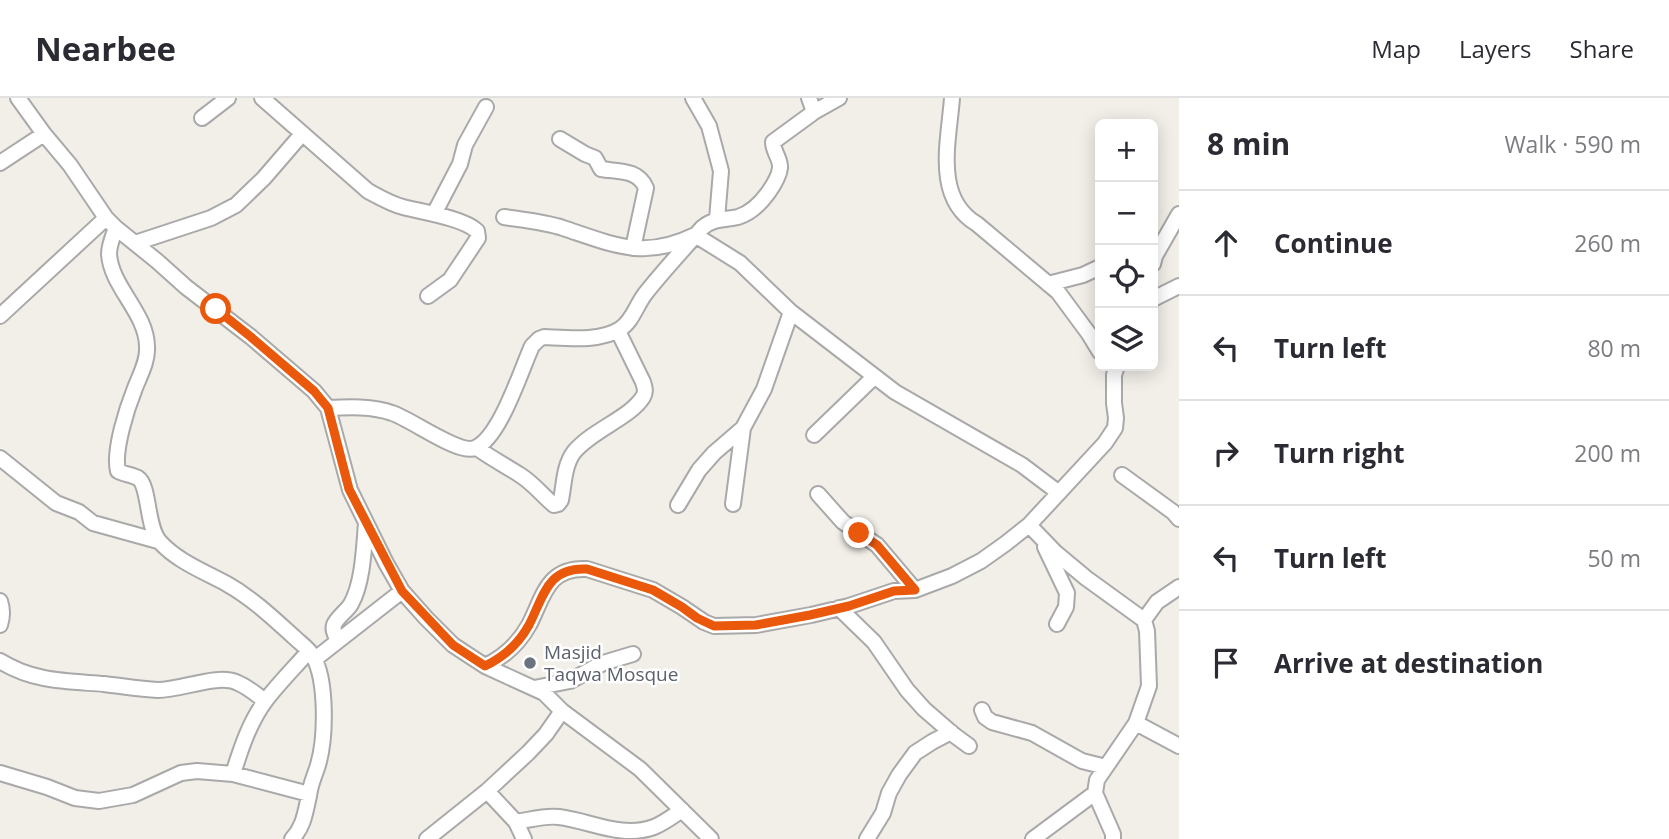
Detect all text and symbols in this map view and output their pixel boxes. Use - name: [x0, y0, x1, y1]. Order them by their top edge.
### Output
- text: Nearbee: [35, 26, 176, 71]
- text: Map: [1371, 32, 1421, 65]
- text: Layers: [1459, 32, 1532, 65]
- text: Share: [1570, 32, 1634, 65]
- map controls: [1095, 119, 1158, 371]
- button: +: [1095, 119, 1158, 182]
- text: 8 min: [1207, 123, 1290, 164]
- text: Walk · 590 m: [1504, 128, 1641, 160]
- button: −: [1095, 182, 1158, 245]
- icon: ahead: [1207, 224, 1245, 262]
- text: Continue: [1274, 225, 1393, 261]
- text: 260 m: [1574, 227, 1641, 259]
- button: locate: [1095, 245, 1158, 308]
- route start: [200, 293, 231, 324]
- button: layers: [1095, 308, 1158, 371]
- icon: left: [1207, 329, 1245, 367]
- text: Turn left: [1274, 330, 1386, 366]
- text: 80 m: [1587, 332, 1641, 364]
- icon: right: [1207, 434, 1245, 472]
- text: Turn right: [1274, 435, 1405, 471]
- text: 200 m: [1574, 437, 1641, 469]
- route end: [843, 517, 874, 548]
- icon: left: [1207, 539, 1245, 577]
- text: Turn left: [1274, 540, 1386, 576]
- text: 50 m: [1587, 542, 1641, 574]
- place label: Masjid Taqwa Mosque: [544, 639, 678, 687]
- icon: arrive: [1207, 644, 1245, 682]
- text: Arrive at destination: [1274, 645, 1543, 681]
- marker: Masjid Taqwa Mosque: [522, 655, 538, 671]

